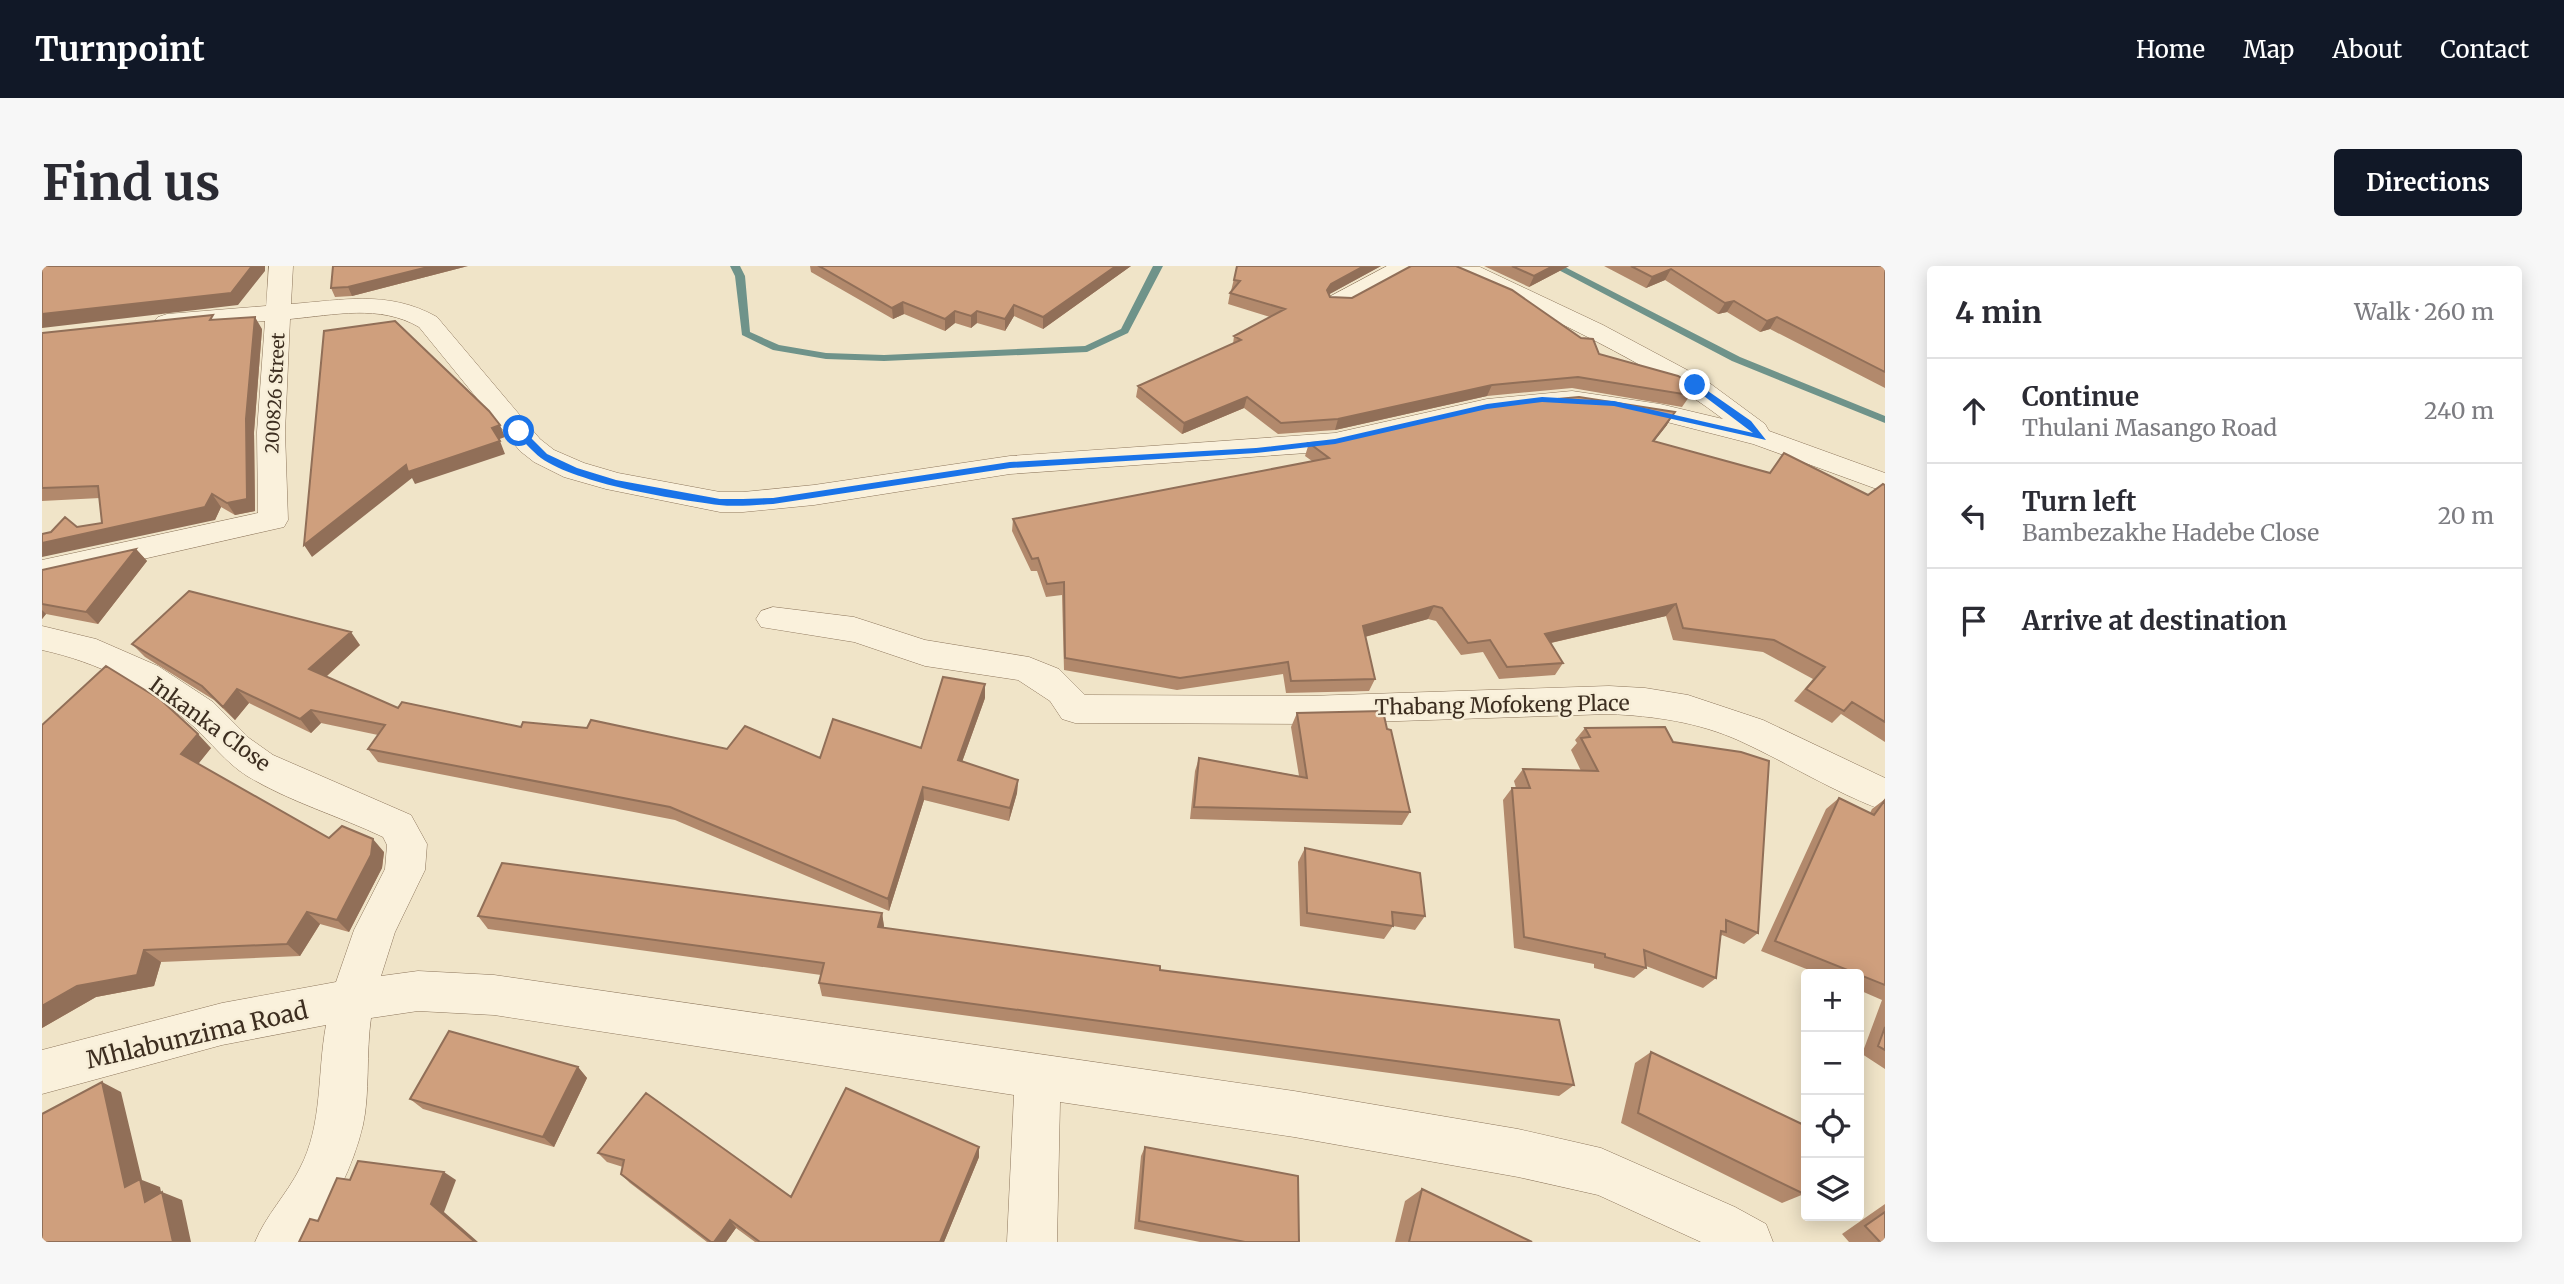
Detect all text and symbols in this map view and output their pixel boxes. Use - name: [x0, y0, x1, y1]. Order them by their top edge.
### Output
- text: Turnpoint: [35, 29, 205, 70]
- text: Home: [2136, 34, 2205, 65]
- text: Map: [2243, 34, 2294, 65]
- text: About: [2332, 34, 2402, 65]
- text: Contact: [2440, 34, 2529, 65]
- button: Directions: [2334, 149, 2522, 216]
- text: Find us: [42, 152, 220, 213]
- text: 4 min: [1955, 293, 2042, 331]
- text: Walk · 260 m: [2354, 297, 2494, 326]
- street label: 200826 Street: [260, 332, 290, 454]
- route end: [1679, 369, 1710, 400]
- text: Continue: [2022, 380, 2139, 413]
- icon: ahead: [1955, 392, 1993, 430]
- text: 240 m: [2424, 396, 2494, 425]
- text: Thulani Masango Road: [2022, 413, 2277, 442]
- route start: [503, 415, 534, 446]
- text: Turn left: [2022, 485, 2136, 518]
- icon: left: [1955, 497, 1993, 535]
- text: 20 m: [2438, 501, 2494, 530]
- text: Bambezakhe Hadebe Close: [2022, 518, 2319, 547]
- icon: arrive: [1955, 602, 1993, 640]
- text: Arrive at destination: [2022, 604, 2287, 637]
- street label: Inkanka Close: [144, 671, 276, 777]
- street label: Thabang Mofokeng Place: [1374, 689, 1630, 721]
- map controls: [1801, 969, 1864, 1221]
- button: +: [1801, 969, 1864, 1032]
- street label: Mhlabunzima Road: [83, 994, 311, 1076]
- button: −: [1801, 1032, 1864, 1095]
- button: locate: [1801, 1095, 1864, 1158]
- button: layers: [1801, 1158, 1864, 1221]

